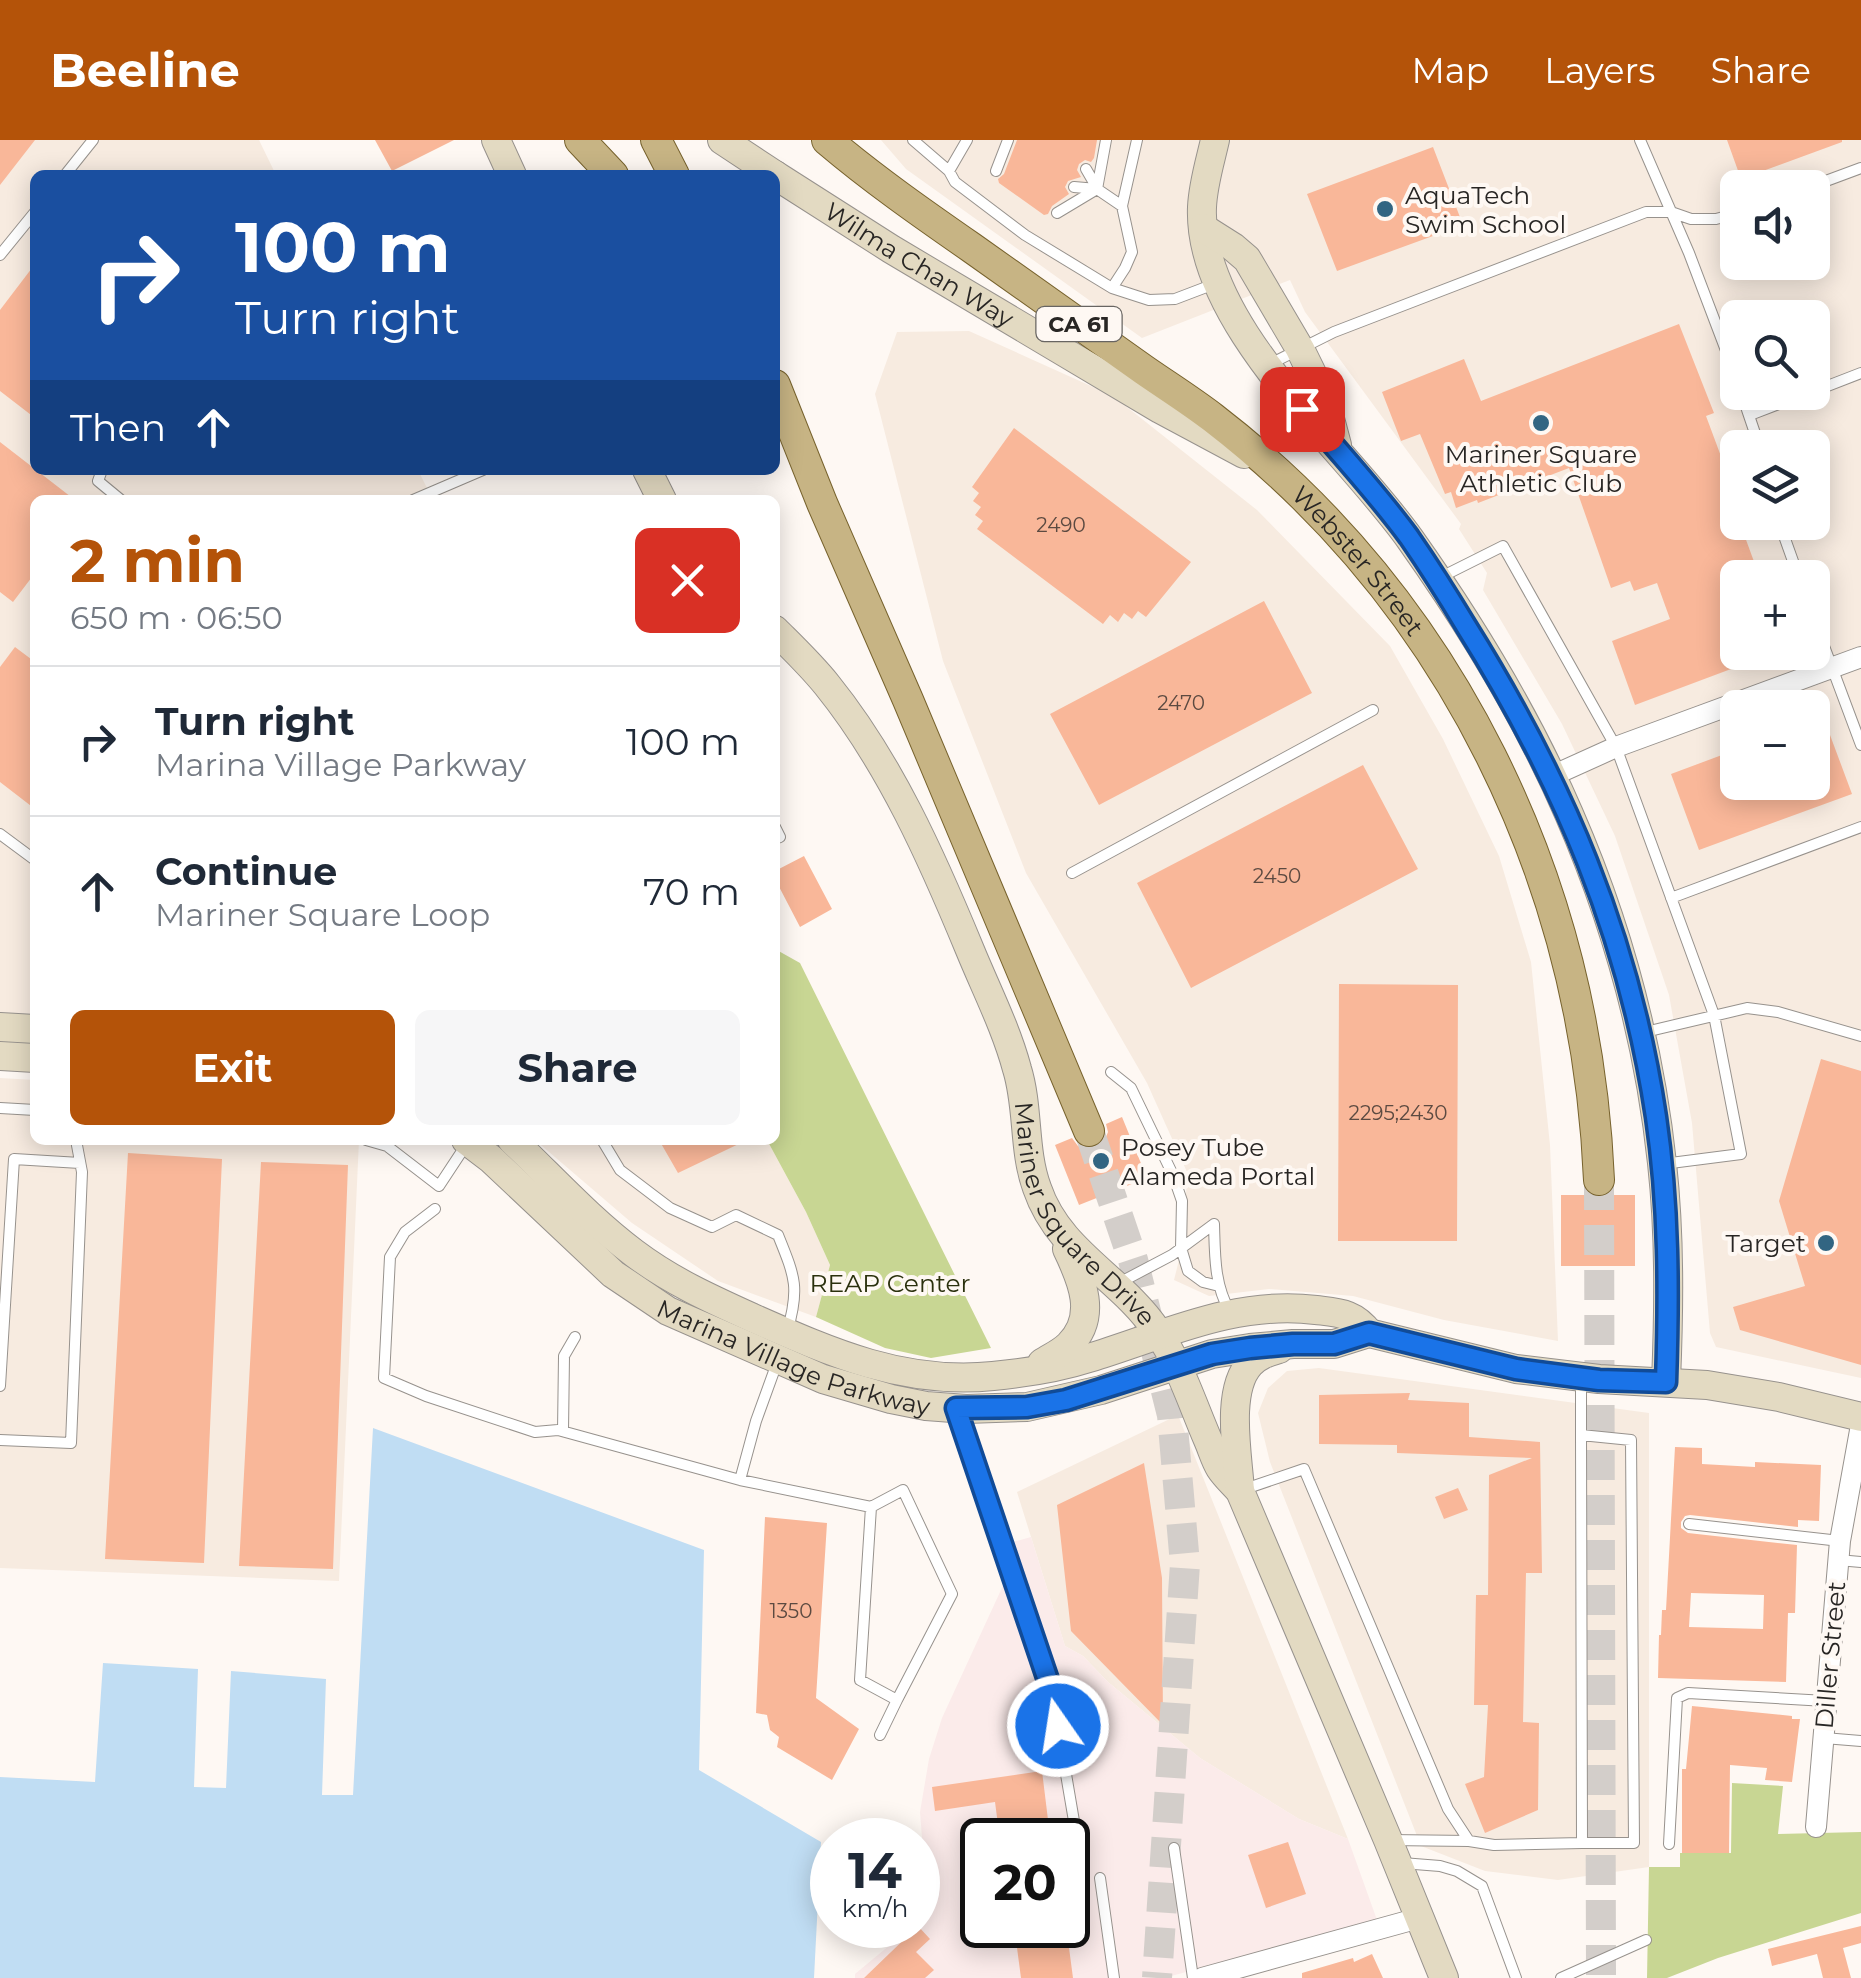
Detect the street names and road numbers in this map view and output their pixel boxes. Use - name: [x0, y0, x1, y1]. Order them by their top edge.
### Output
- street label: Wilma Chan Way: [819, 196, 1020, 334]
- road number: CA 61: [1036, 307, 1122, 341]
- street label: Webster Street: [1286, 479, 1430, 641]
- street label: Mariner Square Drive: [1009, 1101, 1162, 1331]
- street label: Marina Village Parkway: [652, 1293, 933, 1422]
- street label: Diller Street: [1809, 1580, 1851, 1730]

